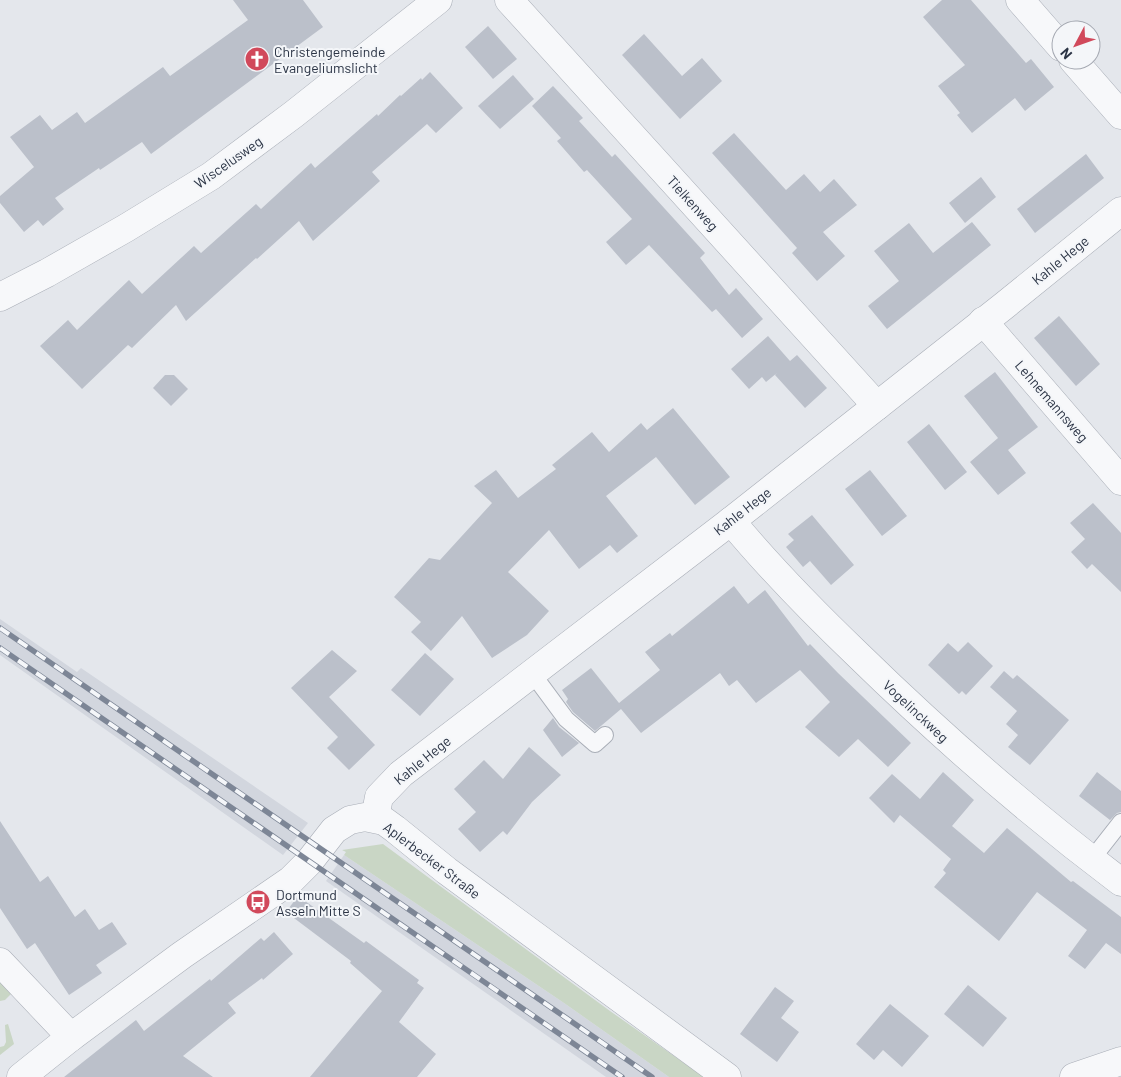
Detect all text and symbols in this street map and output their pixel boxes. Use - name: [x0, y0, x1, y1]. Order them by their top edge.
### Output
- north arrow: [1051, 20, 1101, 70]
- place label: Christengemeinde Evangeliumslicht: [274, 43, 385, 76]
- text: N: [1056, 45, 1075, 63]
- church icon: Christengemeinde Evangeliumslicht: [244, 46, 270, 72]
- street label: Wiscelusweg: [191, 132, 265, 192]
- street label: Tielkenweg: [664, 172, 722, 234]
- street label: Kahle Hege: [1028, 232, 1092, 288]
- street label: Lehnemannsweg: [1012, 357, 1092, 445]
- street label: Kahle Hege: [710, 483, 774, 539]
- street label: Vogelinckweg: [880, 676, 952, 746]
- street label: Kahle Hege: [390, 732, 454, 788]
- street label: Aplerbecker Straße: [380, 818, 484, 902]
- place label: Dortmund Asseln Mitte S: [276, 886, 361, 919]
- bus stop icon: Dortmund Asseln Mitte S: [245, 889, 271, 915]

